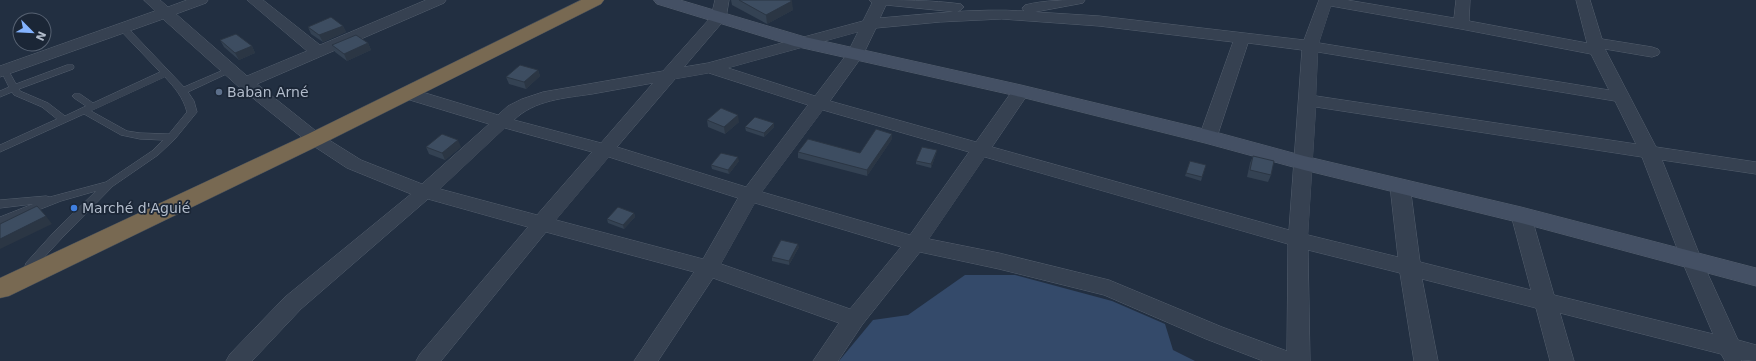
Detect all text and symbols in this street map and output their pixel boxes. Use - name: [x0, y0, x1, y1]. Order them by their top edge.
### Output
- north arrow: [12, 12, 52, 52]
- text: N: [33, 29, 48, 43]
- place label: Baban Arné: [227, 84, 309, 100]
- marker: Baban Arné: [214, 87, 224, 97]
- place label: Marché d'Aguié: [82, 200, 190, 216]
- marker: Marché d'Aguié: [69, 203, 79, 213]

